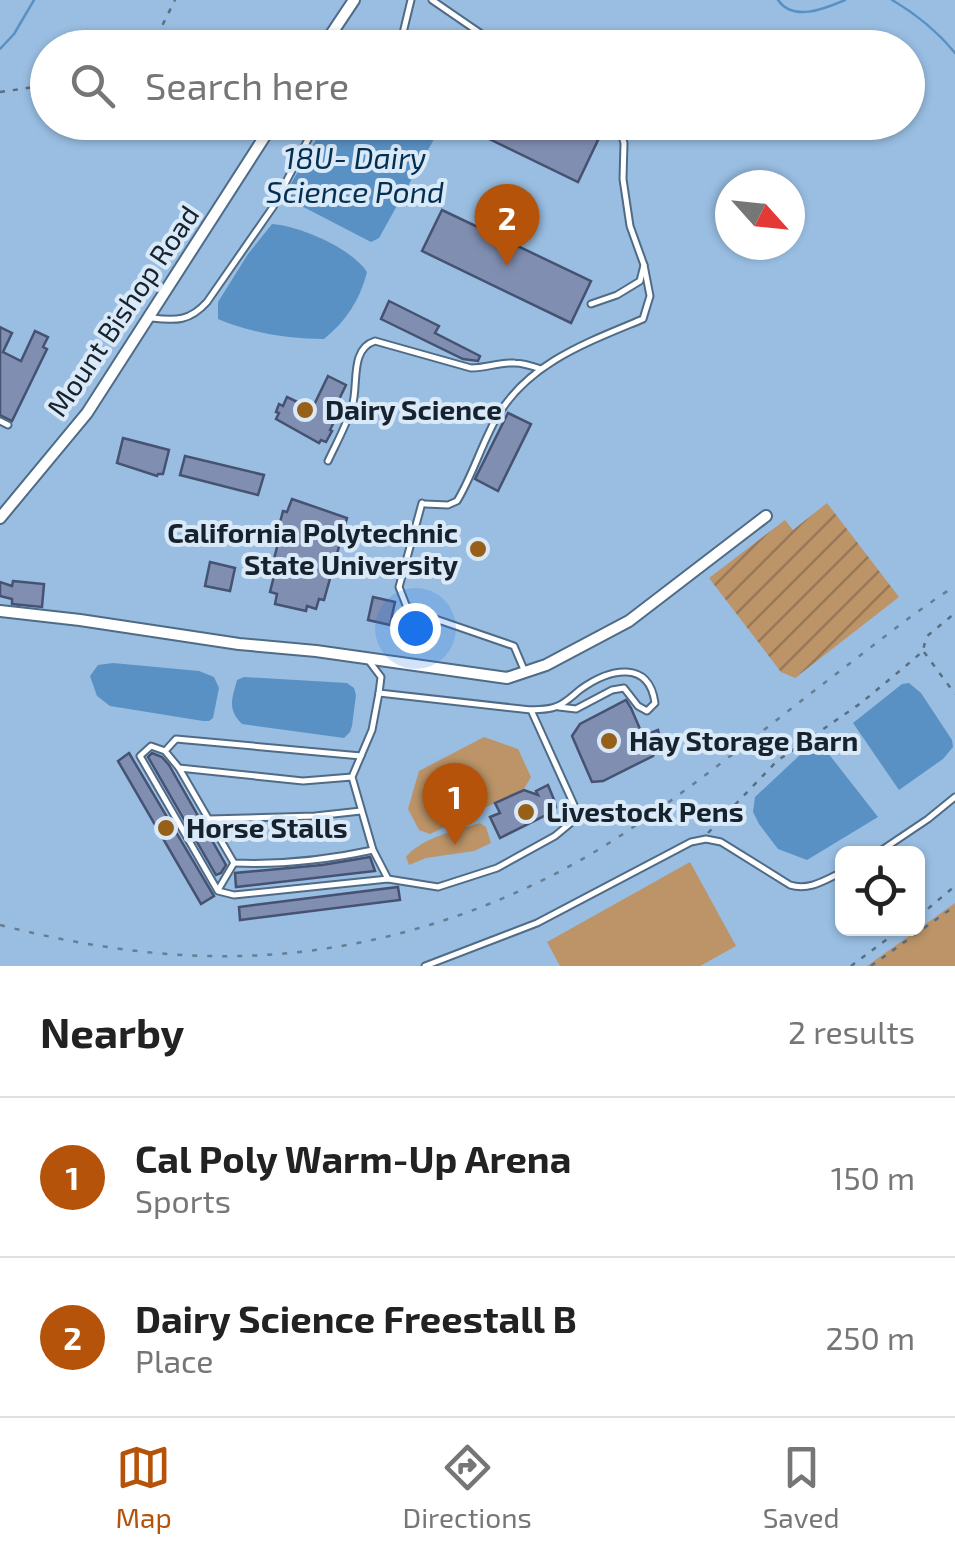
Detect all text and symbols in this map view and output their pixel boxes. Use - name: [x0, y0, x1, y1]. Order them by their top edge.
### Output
- search box: [30, 30, 925, 140]
- icon: search: [65, 58, 120, 113]
- text: Search here: [145, 62, 349, 108]
- water label: 18U- Dairy Science Pond: [266, 139, 444, 209]
- north arrow: [715, 170, 805, 260]
- pin: 2: [474, 184, 540, 266]
- street label: Mount Bishop Road: [39, 198, 205, 422]
- place label: Dairy Science: [325, 392, 502, 426]
- marker: Dairy Science: [294, 399, 316, 421]
- place label: California Polytechnic State University: [167, 515, 458, 581]
- marker: California Polytechnic State University: [467, 538, 489, 560]
- your location: [390, 603, 441, 654]
- place label: Hay Storage Barn: [629, 723, 858, 757]
- marker: Hay Storage Barn: [598, 730, 620, 752]
- pin: 1: [422, 762, 488, 845]
- place label: Livestock Pens: [546, 794, 744, 828]
- marker: Livestock Pens: [515, 801, 537, 823]
- place label: Horse Stalls: [186, 810, 348, 844]
- marker: Horse Stalls: [155, 817, 177, 839]
- map controls: [835, 846, 925, 936]
- button: locate: [835, 846, 925, 936]
- text: Nearby: [40, 1006, 184, 1056]
- text: 2 results: [788, 1012, 915, 1050]
- text: Cal Poly Warm-Up Arena: [135, 1135, 571, 1181]
- text: 1: [66, 1158, 79, 1196]
- text: 150 m: [831, 1158, 915, 1196]
- text: Sports: [135, 1181, 231, 1219]
- text: Dairy Science Freestall B: [135, 1295, 577, 1341]
- text: 2: [63, 1318, 82, 1356]
- text: 250 m: [825, 1318, 915, 1356]
- text: Place: [135, 1341, 214, 1379]
- tab: Map: [115, 1440, 172, 1534]
- tab: Directions: [403, 1440, 532, 1534]
- tab: Saved: [763, 1440, 840, 1534]

